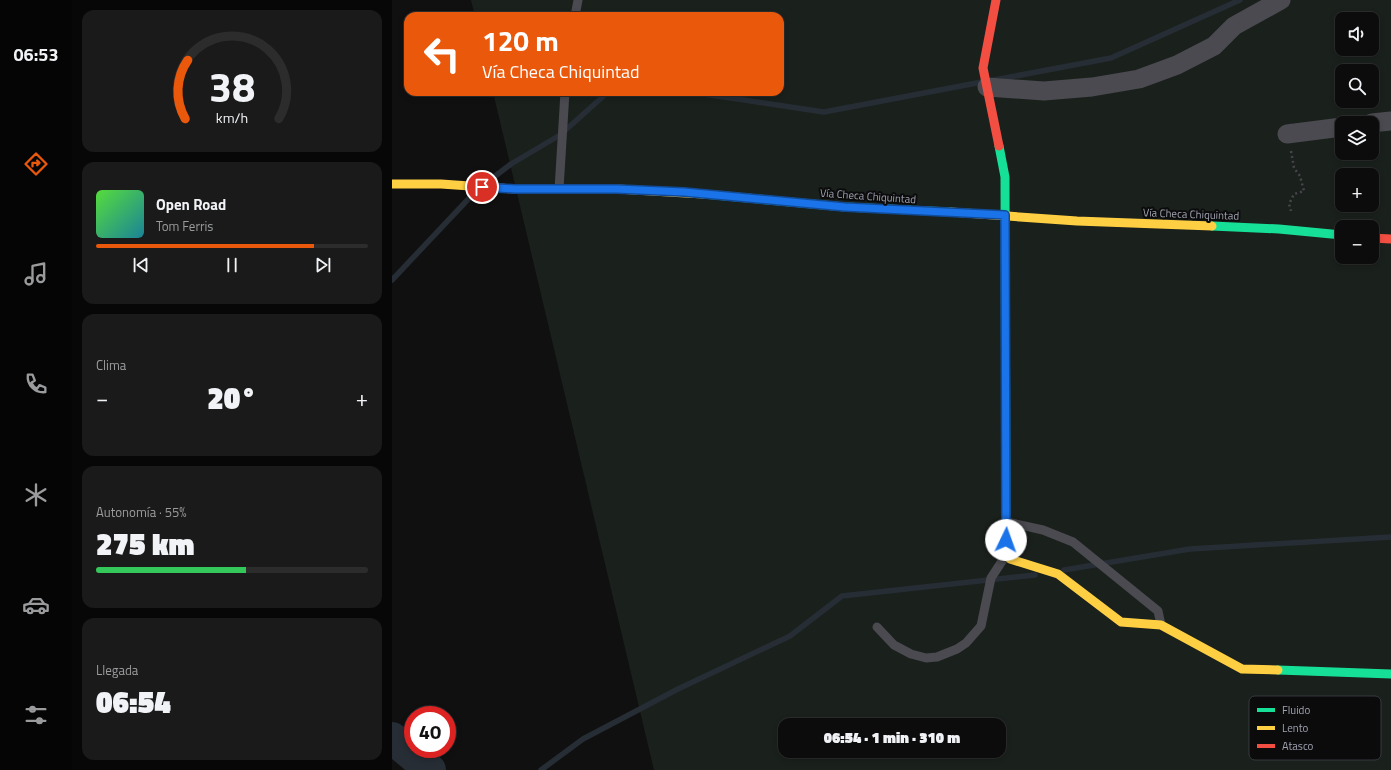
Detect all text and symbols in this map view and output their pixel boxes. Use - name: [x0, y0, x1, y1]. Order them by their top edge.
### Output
- map controls: [1335, 12, 1379, 264]
- button: sound: [1335, 12, 1379, 56]
- text: 120 m: [482, 19, 559, 62]
- icon: left: [416, 28, 468, 80]
- text: 06:53: [14, 41, 58, 68]
- text: 38: [209, 55, 255, 118]
- text: Vía Checa Chiquintad: [482, 58, 640, 85]
- button: search: [1335, 64, 1379, 108]
- text: km/h: [216, 107, 248, 129]
- button: layers: [1335, 116, 1379, 160]
- icon: directions: [22, 150, 50, 178]
- button: +: [1335, 168, 1379, 212]
- pin: [465, 170, 499, 204]
- icon: arrive: [471, 176, 493, 198]
- street label: Vía Checa Chiquintad: [819, 185, 917, 207]
- text: Open Road: [156, 193, 226, 216]
- street label: Vía Checa Chiquintad: [1143, 204, 1240, 224]
- text: Tom Ferris: [156, 216, 213, 236]
- button: −: [1335, 220, 1379, 264]
- icon: previous: [130, 254, 152, 276]
- icon: pause: [221, 254, 243, 276]
- icon: next: [312, 254, 334, 276]
- icon: music: [22, 260, 50, 288]
- text: Clima: [96, 355, 126, 375]
- icon: phone: [22, 370, 50, 398]
- text: 20°: [207, 375, 257, 421]
- text: −: [96, 381, 108, 415]
- text: +: [356, 381, 368, 415]
- icon: climate: [22, 481, 50, 509]
- text: Autonomía · 55%: [96, 502, 187, 522]
- position arrow: [985, 519, 1027, 561]
- text: 275 km: [96, 521, 194, 567]
- icon: car: [22, 591, 50, 619]
- text: Llegada: [96, 660, 138, 680]
- text: 06:54: [96, 679, 171, 725]
- legend: [1249, 696, 1381, 760]
- icon: filters: [22, 701, 50, 729]
- text: Fluido: [1282, 702, 1310, 718]
- speed limit sign: 40: [404, 706, 456, 758]
- text: Lento: [1282, 720, 1309, 736]
- text: 06:54 · 1 min · 310 m: [824, 726, 960, 749]
- text: Atasco: [1282, 738, 1314, 754]

